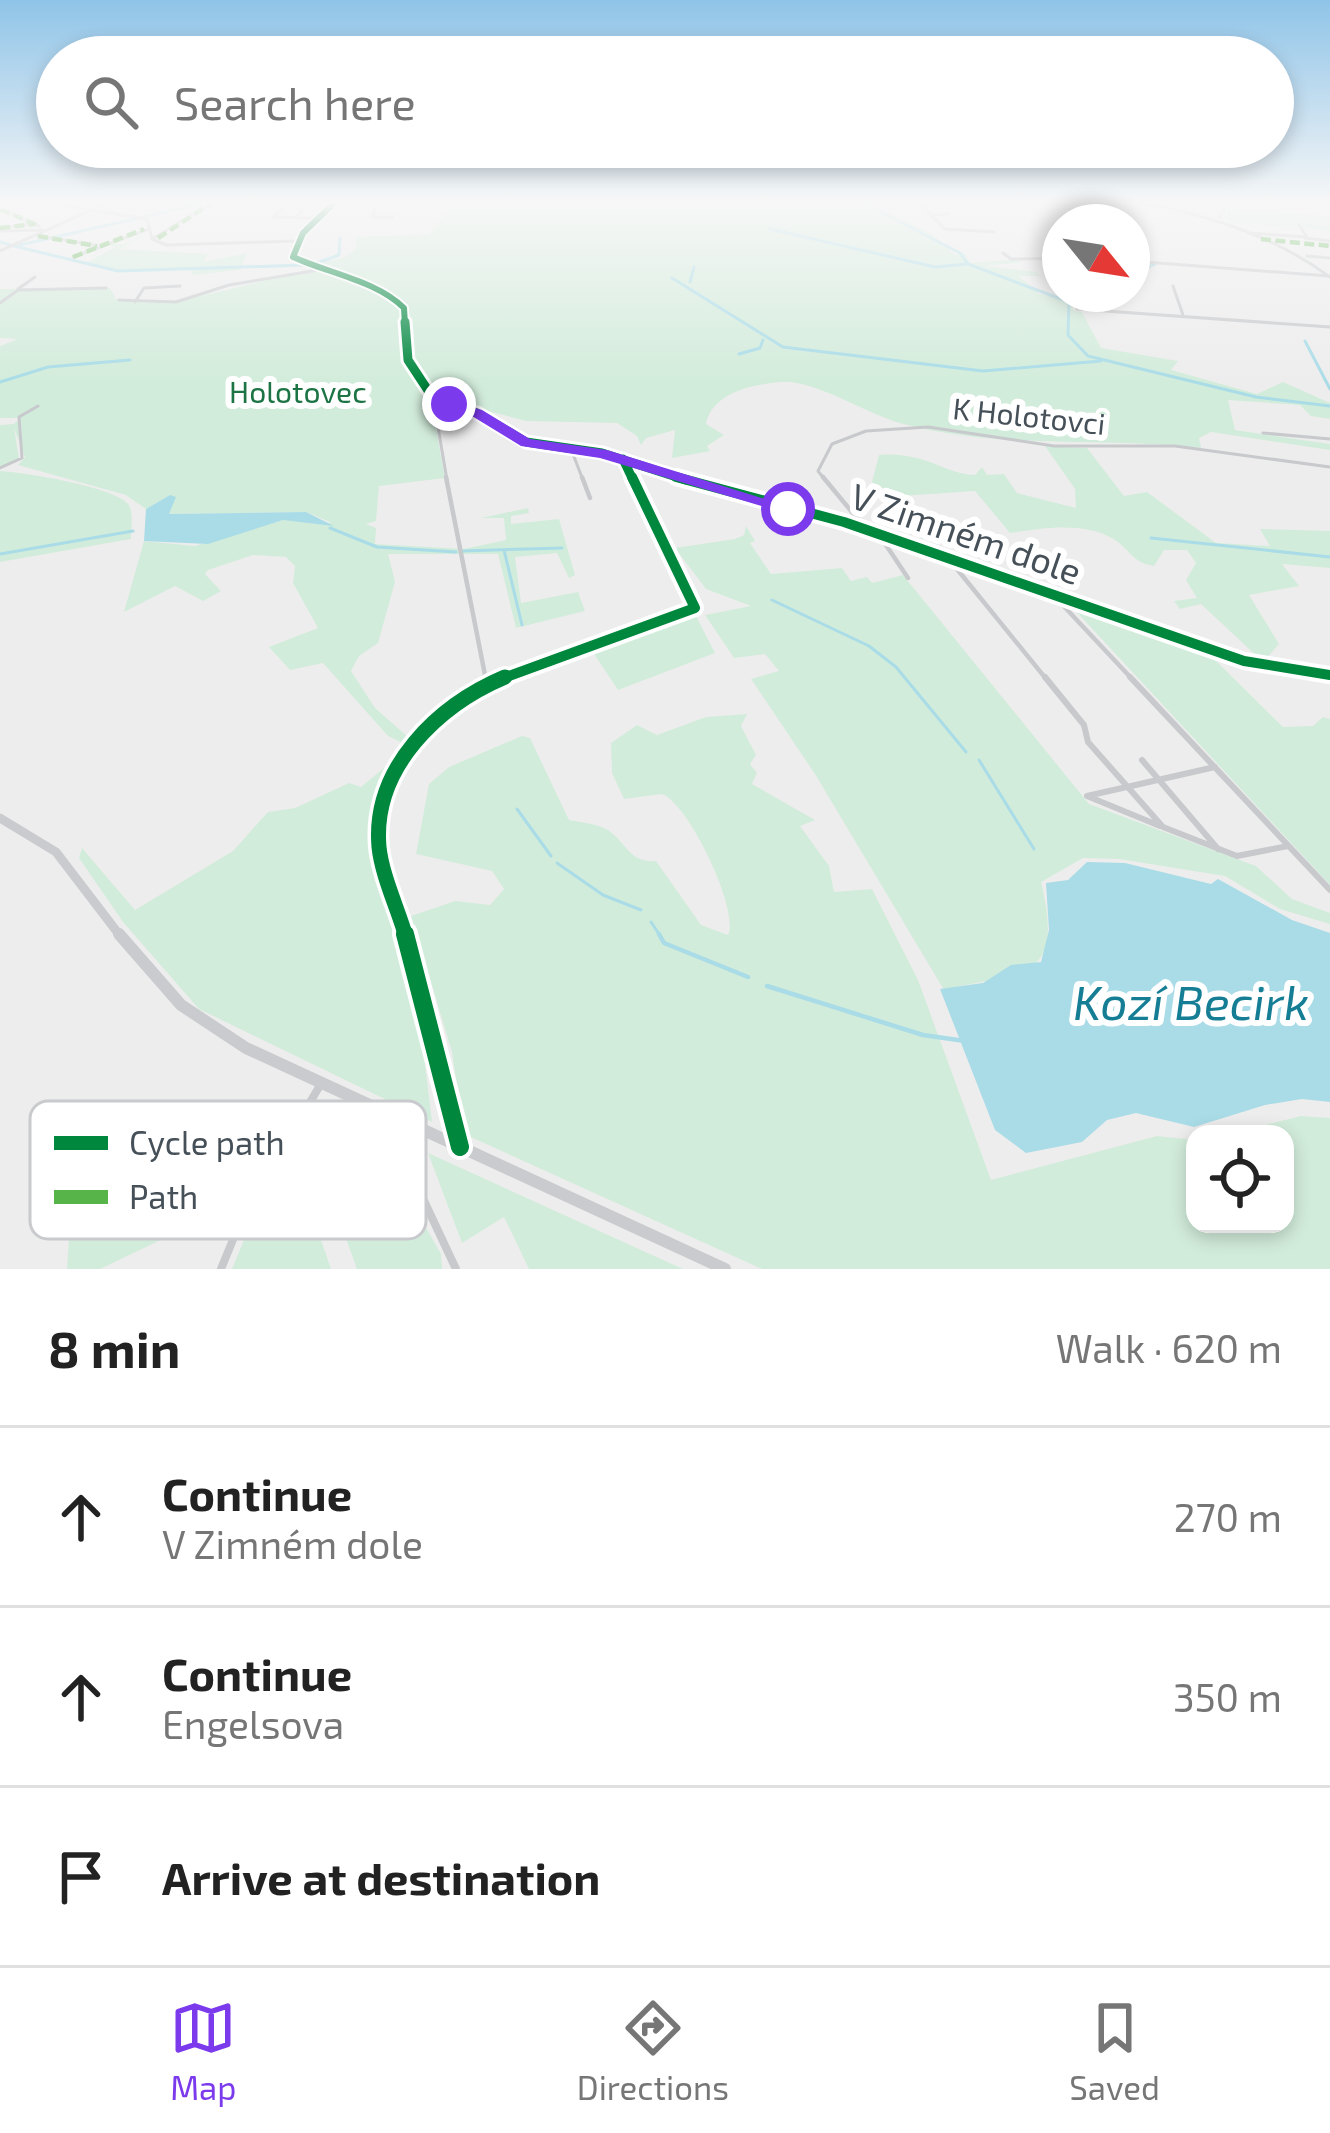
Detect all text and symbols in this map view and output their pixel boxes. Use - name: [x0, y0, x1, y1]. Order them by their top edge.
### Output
- search box: [36, 36, 1294, 168]
- icon: search: [78, 69, 144, 135]
- text: Search here: [174, 75, 416, 129]
- north arrow: [1042, 204, 1150, 312]
- park label: Holotovec: [229, 373, 367, 409]
- route end: [422, 377, 476, 431]
- street label: K Holotovci: [951, 389, 1107, 441]
- street label: V Zimném dole: [846, 473, 1087, 592]
- route start: [761, 482, 815, 536]
- water label: Kozí Becirk: [1073, 972, 1309, 1030]
- legend: [30, 1101, 426, 1239]
- text: Cycle path: [129, 1122, 285, 1162]
- map controls: [1186, 1125, 1294, 1233]
- button: locate: [1186, 1125, 1294, 1233]
- text: Path: [129, 1176, 198, 1216]
- text: 8 min: [48, 1317, 180, 1378]
- text: Walk · 620 m: [1056, 1324, 1282, 1371]
- text: Continue: [162, 1466, 352, 1520]
- icon: ahead: [48, 1484, 114, 1550]
- text: 270 m: [1174, 1493, 1282, 1540]
- text: V Zimném dole: [162, 1520, 423, 1567]
- text: Continue: [162, 1646, 352, 1700]
- icon: ahead: [48, 1664, 114, 1730]
- text: 350 m: [1173, 1673, 1282, 1720]
- text: Engelsova: [162, 1700, 344, 1747]
- icon: arrive: [48, 1844, 114, 1910]
- text: Arrive at destination: [162, 1850, 600, 1904]
- tab: Map: [170, 1995, 236, 2107]
- tab: Directions: [577, 1995, 729, 2107]
- tab: Saved: [1069, 1995, 1160, 2107]

